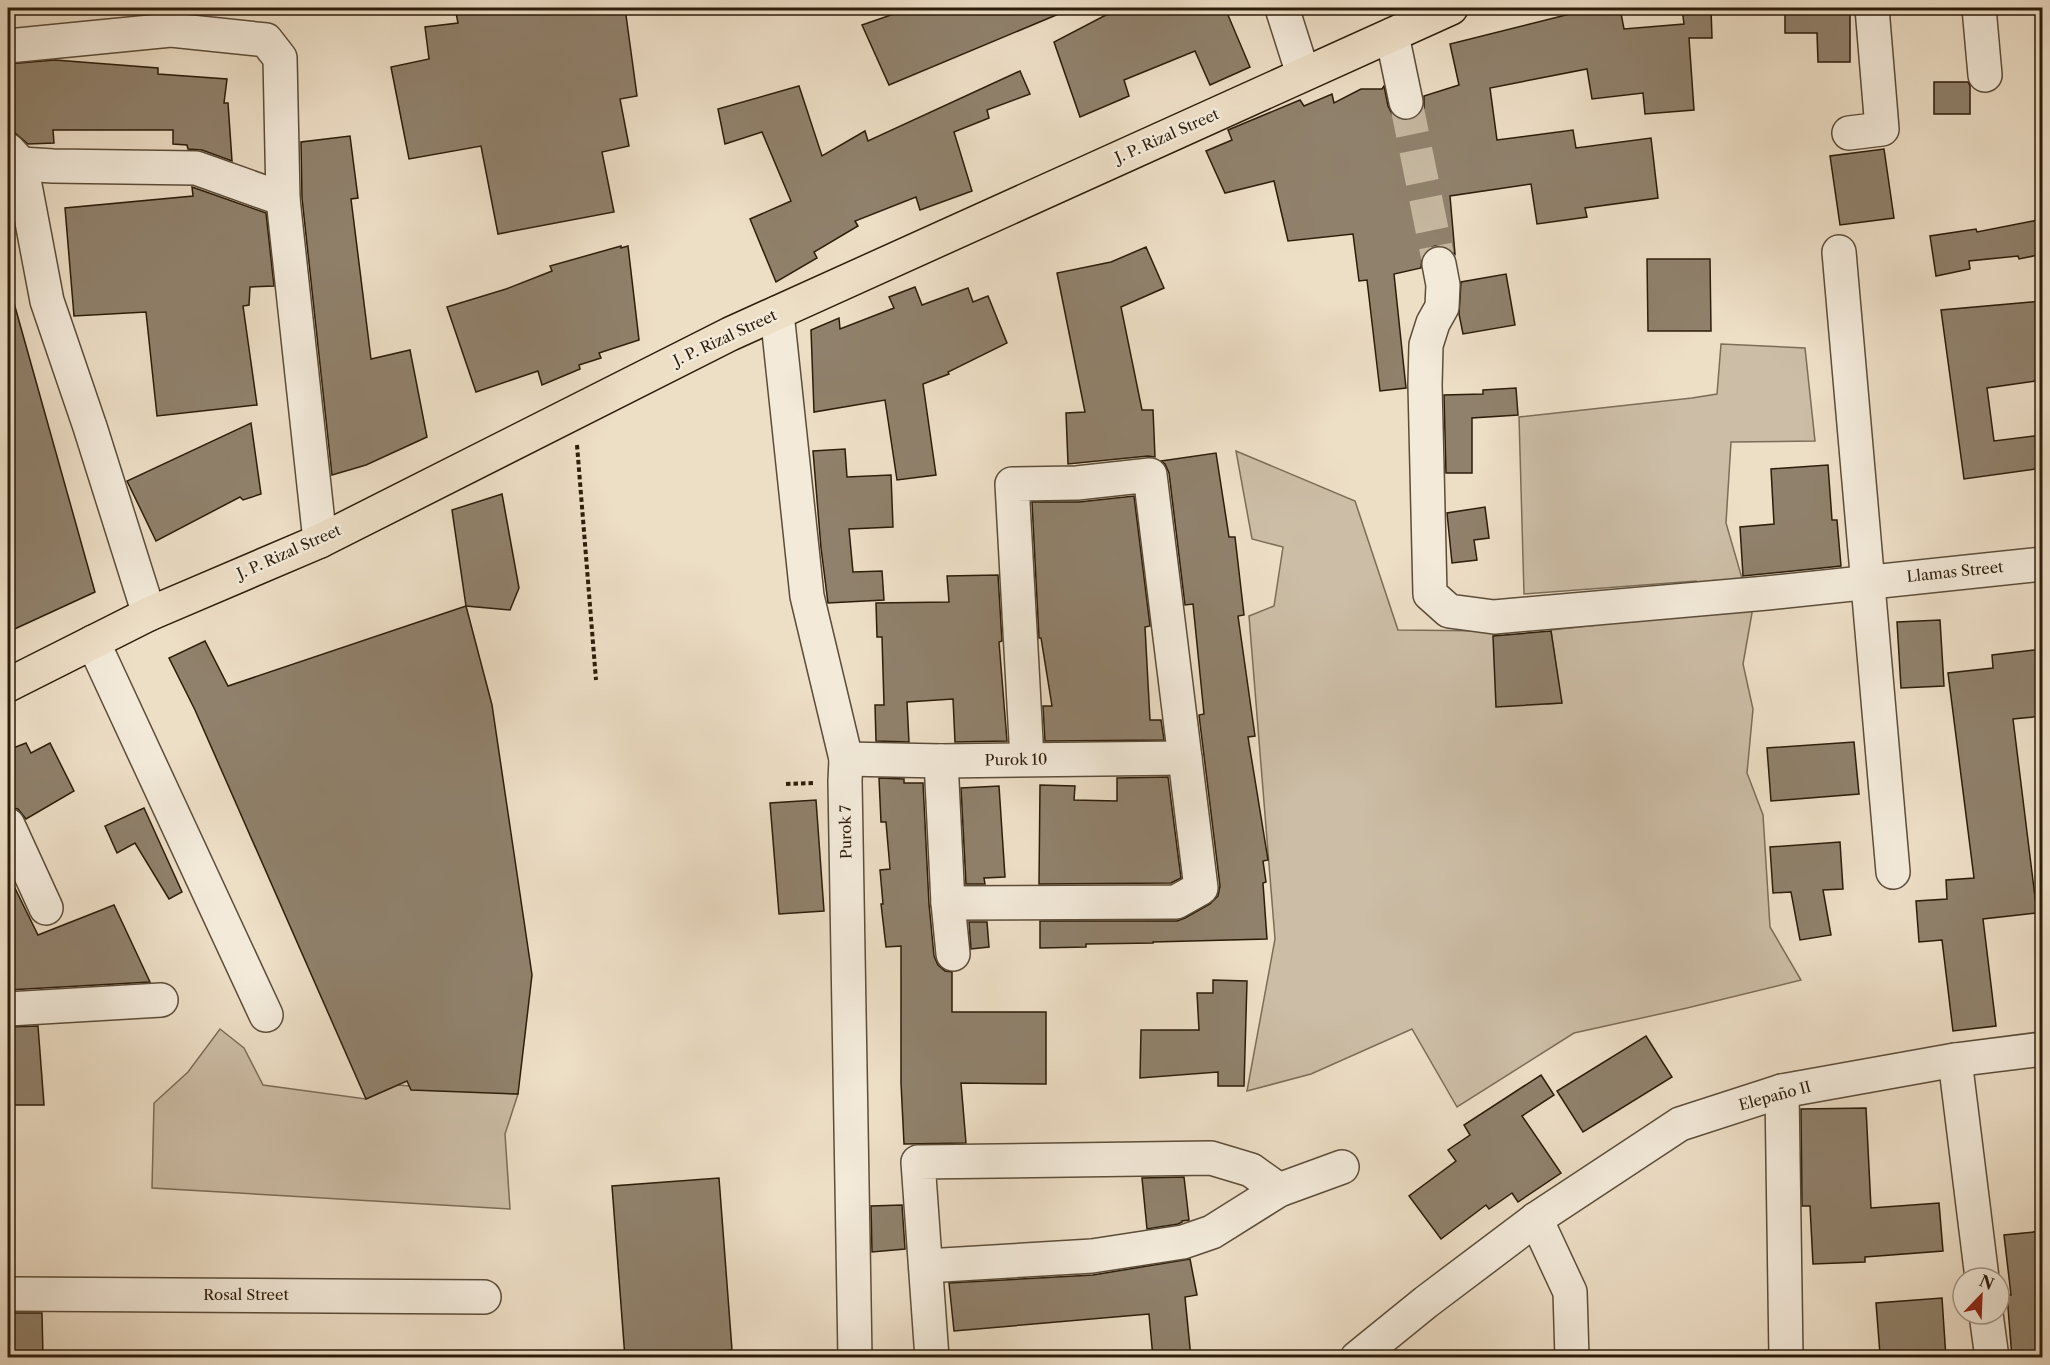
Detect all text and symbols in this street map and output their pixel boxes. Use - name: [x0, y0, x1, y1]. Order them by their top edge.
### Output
- street label: J. P. Rizal Street: [1110, 104, 1222, 168]
- street label: J. P. Rizal Street: [668, 305, 780, 371]
- street label: J. P. Rizal Street: [232, 520, 344, 584]
- street label: Llamas Street: [1906, 557, 2005, 586]
- street label: Purok 10: [985, 749, 1047, 770]
- street label: Purok 7: [836, 804, 855, 859]
- street label: Elepaño II: [1737, 1077, 1813, 1114]
- north arrow: [1951, 1266, 2011, 1326]
- text: N: [1977, 1270, 1997, 1294]
- street label: Rosal Street: [203, 1285, 289, 1304]

